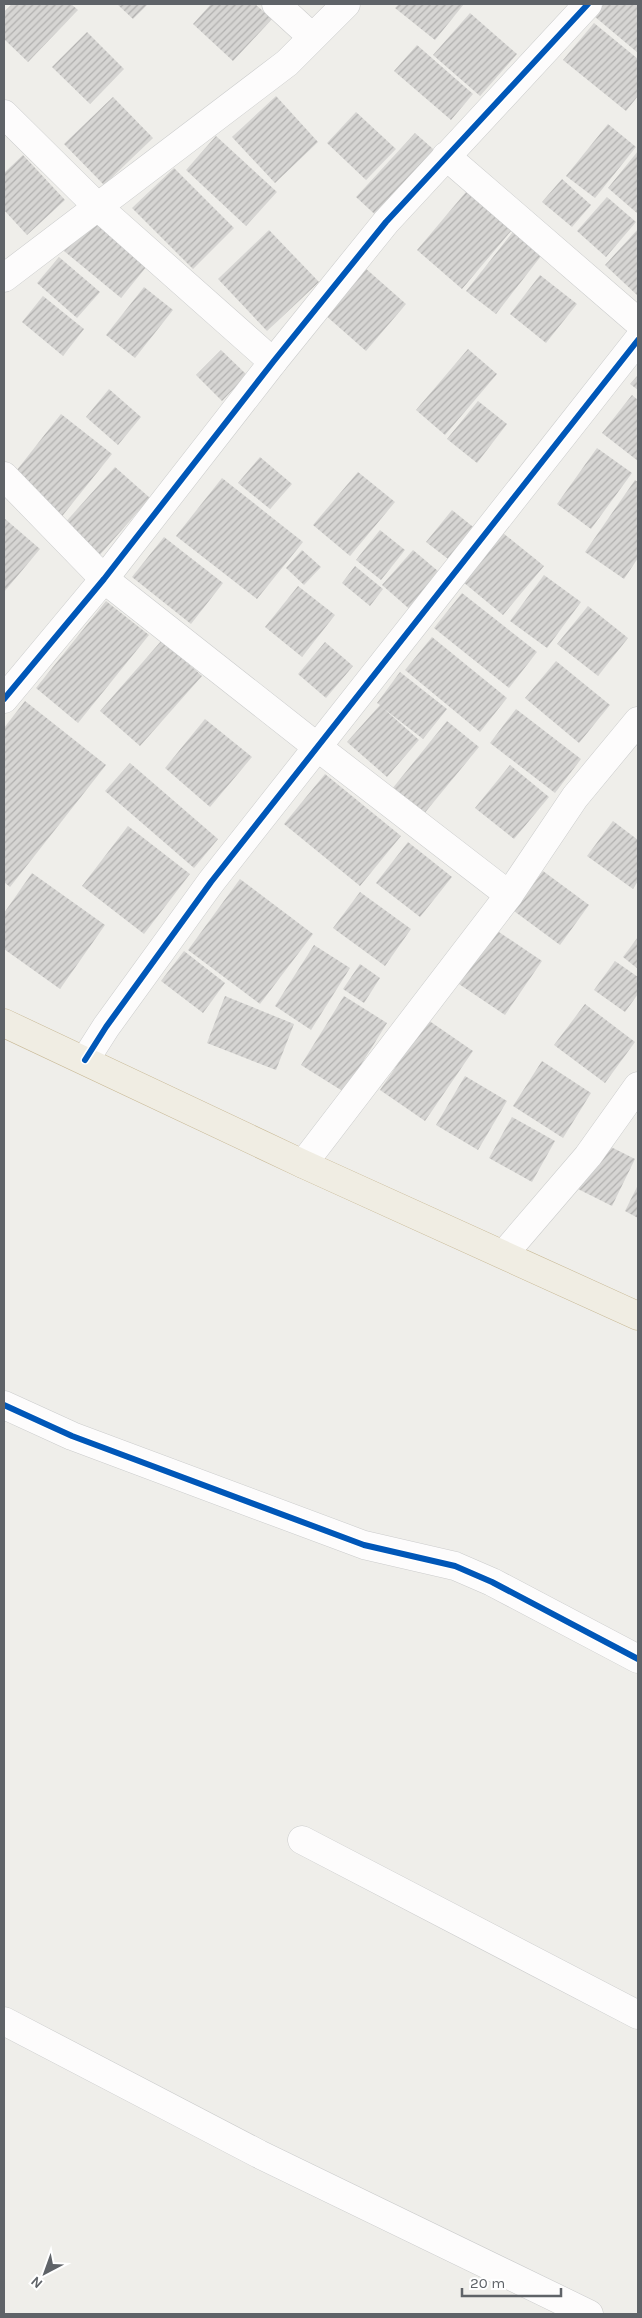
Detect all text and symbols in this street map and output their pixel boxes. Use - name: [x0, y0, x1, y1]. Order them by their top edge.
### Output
- north arrow: [20, 2248, 70, 2298]
- scale bar: [462, 2266, 561, 2298]
- text: N: [27, 2273, 46, 2292]
- text: 20 m: [470, 2274, 505, 2292]

